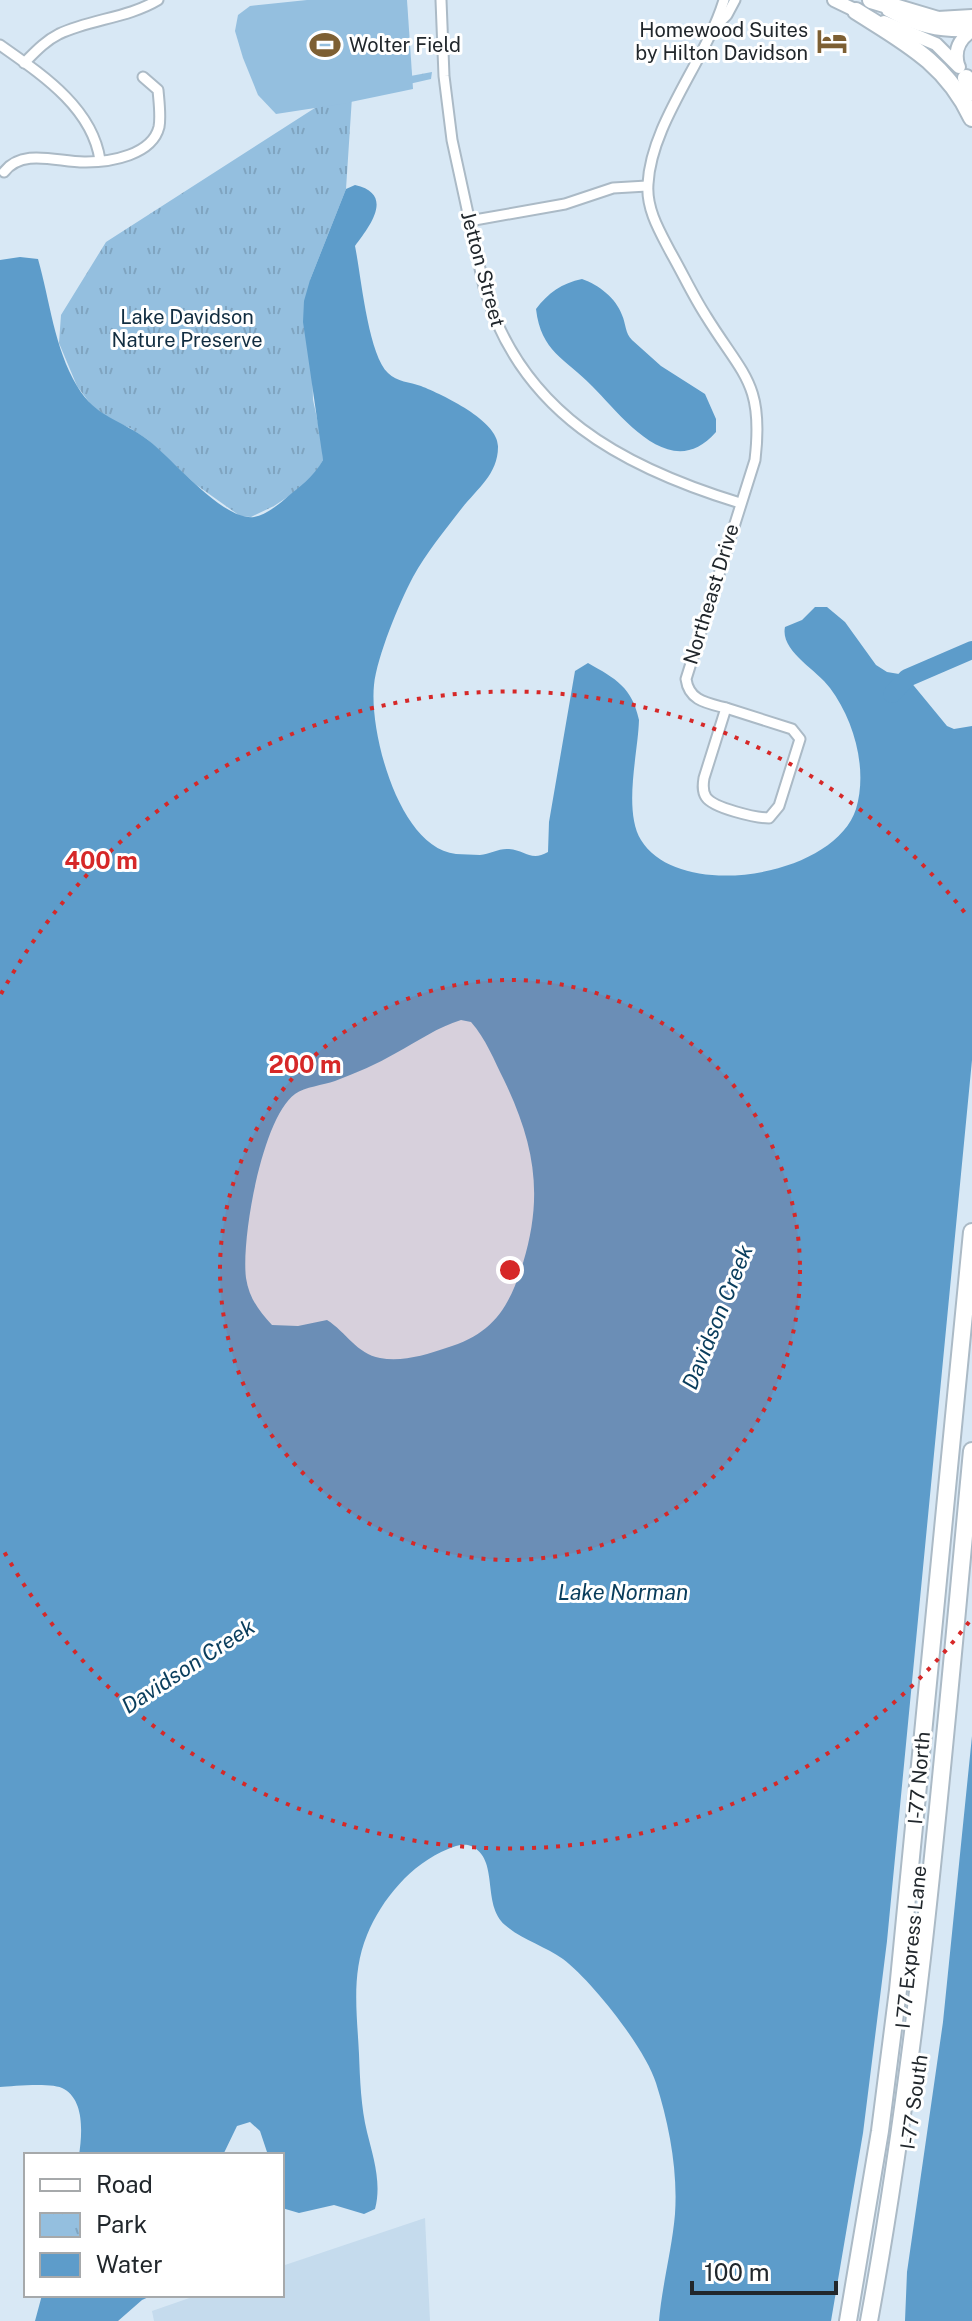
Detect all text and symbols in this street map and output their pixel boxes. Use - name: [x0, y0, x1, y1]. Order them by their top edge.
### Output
- place label: Homewood Suites by Hilton Davidson: [635, 18, 808, 65]
- hotel icon: Homewood Suites by Hilton Davidson: [815, 24, 849, 58]
- sports icon: Wolter Field: [308, 28, 342, 62]
- place label: Wolter Field: [349, 33, 461, 57]
- street label: Jetton Street: [456, 208, 510, 330]
- park label: Lake Davidson Nature Preserve: [111, 305, 263, 352]
- street label: Northeast Drive: [678, 521, 744, 667]
- text: 400 m: [64, 846, 138, 874]
- text: 200 m: [268, 1050, 342, 1078]
- water label: Davidson Creek: [676, 1241, 758, 1393]
- centre of rings: [496, 1256, 524, 1284]
- water label: Lake Norman: [558, 1579, 688, 1605]
- water label: Davidson Creek: [116, 1613, 260, 1719]
- street label: I-77 North: [903, 1731, 935, 1825]
- street label: I 77 Express Lane: [890, 1864, 932, 2030]
- street label: I-77 South: [895, 2053, 933, 2151]
- legend: [24, 2153, 284, 2297]
- text: Road: [96, 2170, 153, 2198]
- text: Park: [96, 2210, 147, 2238]
- scale bar: [692, 2245, 836, 2295]
- text: Water: [96, 2250, 163, 2278]
- text: 100 m: [704, 2258, 770, 2286]

